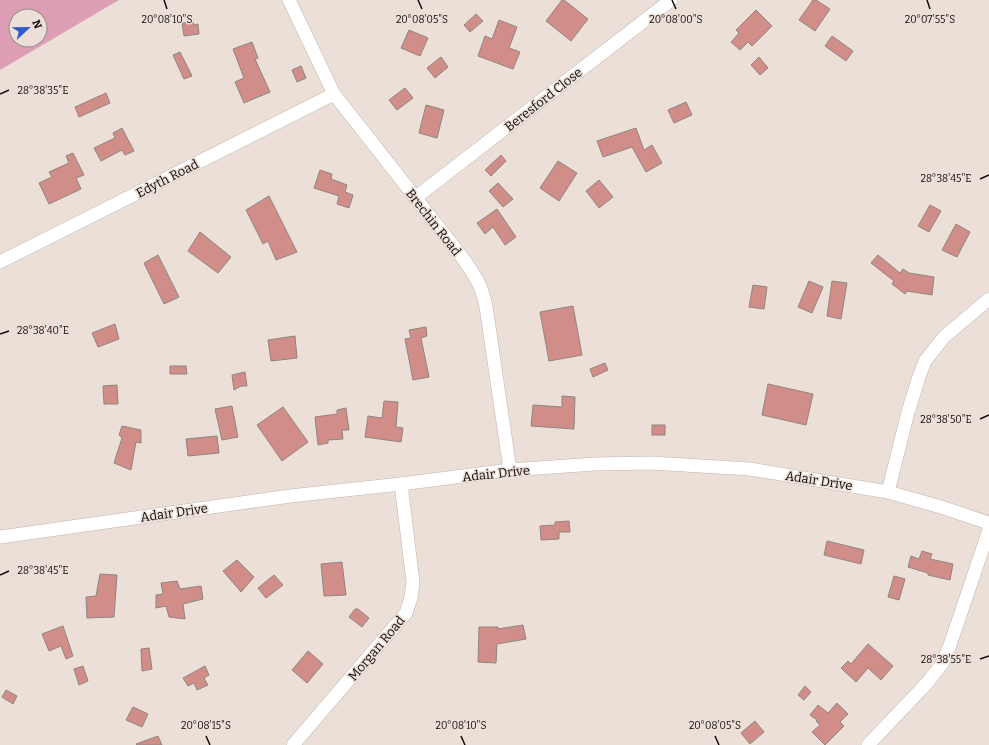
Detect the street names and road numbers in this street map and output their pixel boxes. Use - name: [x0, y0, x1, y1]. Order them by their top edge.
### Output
- street label: Beresford Close: [502, 64, 585, 134]
- street label: Edyth Road: [133, 156, 201, 201]
- street label: Brechin Road: [403, 186, 464, 259]
- street label: Adair Drive: [462, 462, 531, 485]
- street label: Adair Drive: [784, 468, 854, 493]
- street label: Adair Drive: [139, 500, 209, 525]
- street label: Morgan Road: [345, 613, 408, 684]

